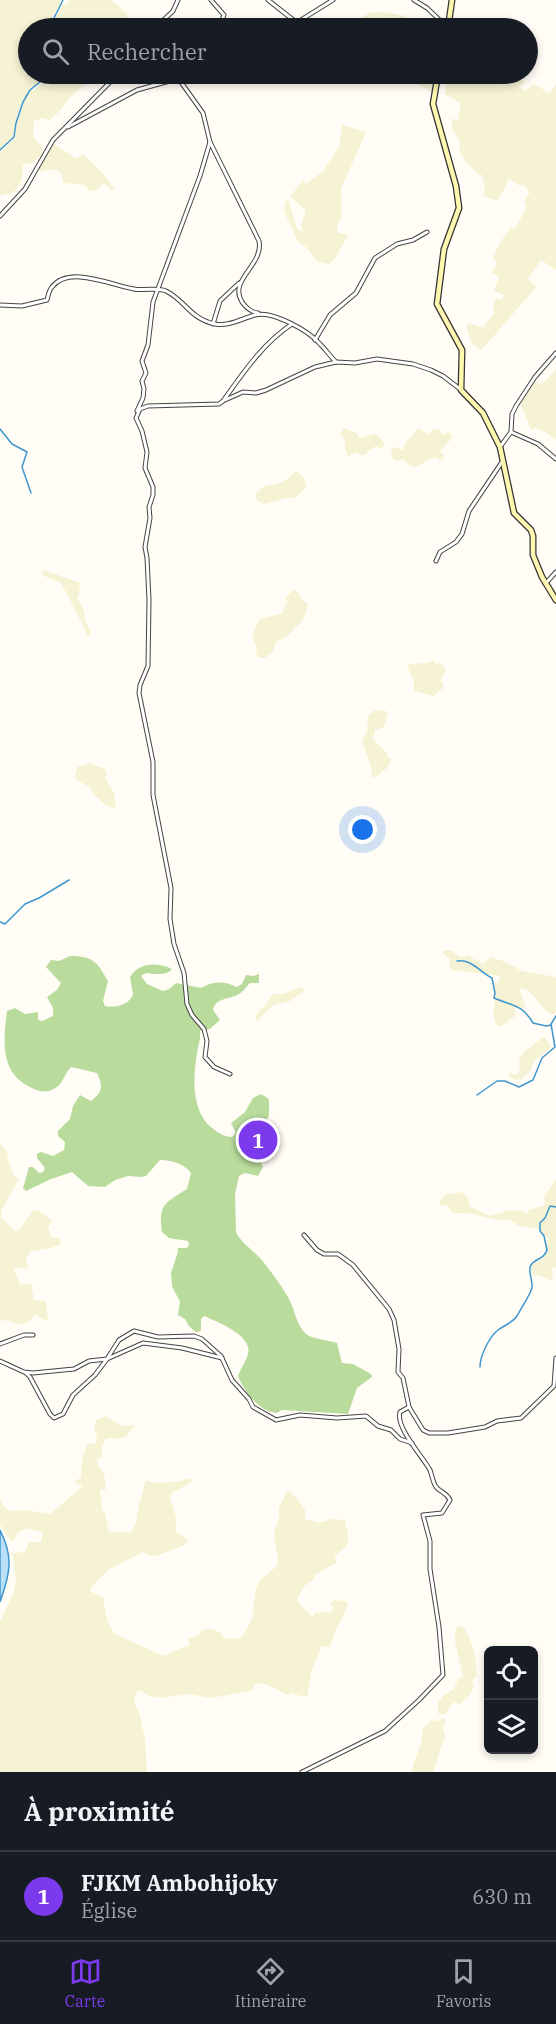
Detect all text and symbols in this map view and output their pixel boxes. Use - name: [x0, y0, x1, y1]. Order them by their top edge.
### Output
- search box: [18, 18, 538, 84]
- icon: search: [39, 35, 72, 68]
- text: Rechercher: [87, 37, 206, 66]
- your location: [348, 815, 377, 844]
- pin: 1: [238, 1118, 278, 1162]
- map controls: [484, 1646, 538, 1754]
- button: locate: [484, 1646, 538, 1700]
- button: layers: [484, 1700, 538, 1754]
- text: À proximité: [24, 1794, 175, 1828]
- text: FJKM Ambohijoky: [81, 1868, 278, 1897]
- text: 1: [38, 1883, 50, 1910]
- text: 630 m: [472, 1883, 532, 1910]
- text: Église: [81, 1897, 137, 1924]
- tab: Carte: [65, 1955, 105, 2011]
- tab: Itinéraire: [235, 1955, 306, 2011]
- tab: Favoris: [436, 1955, 491, 2011]

